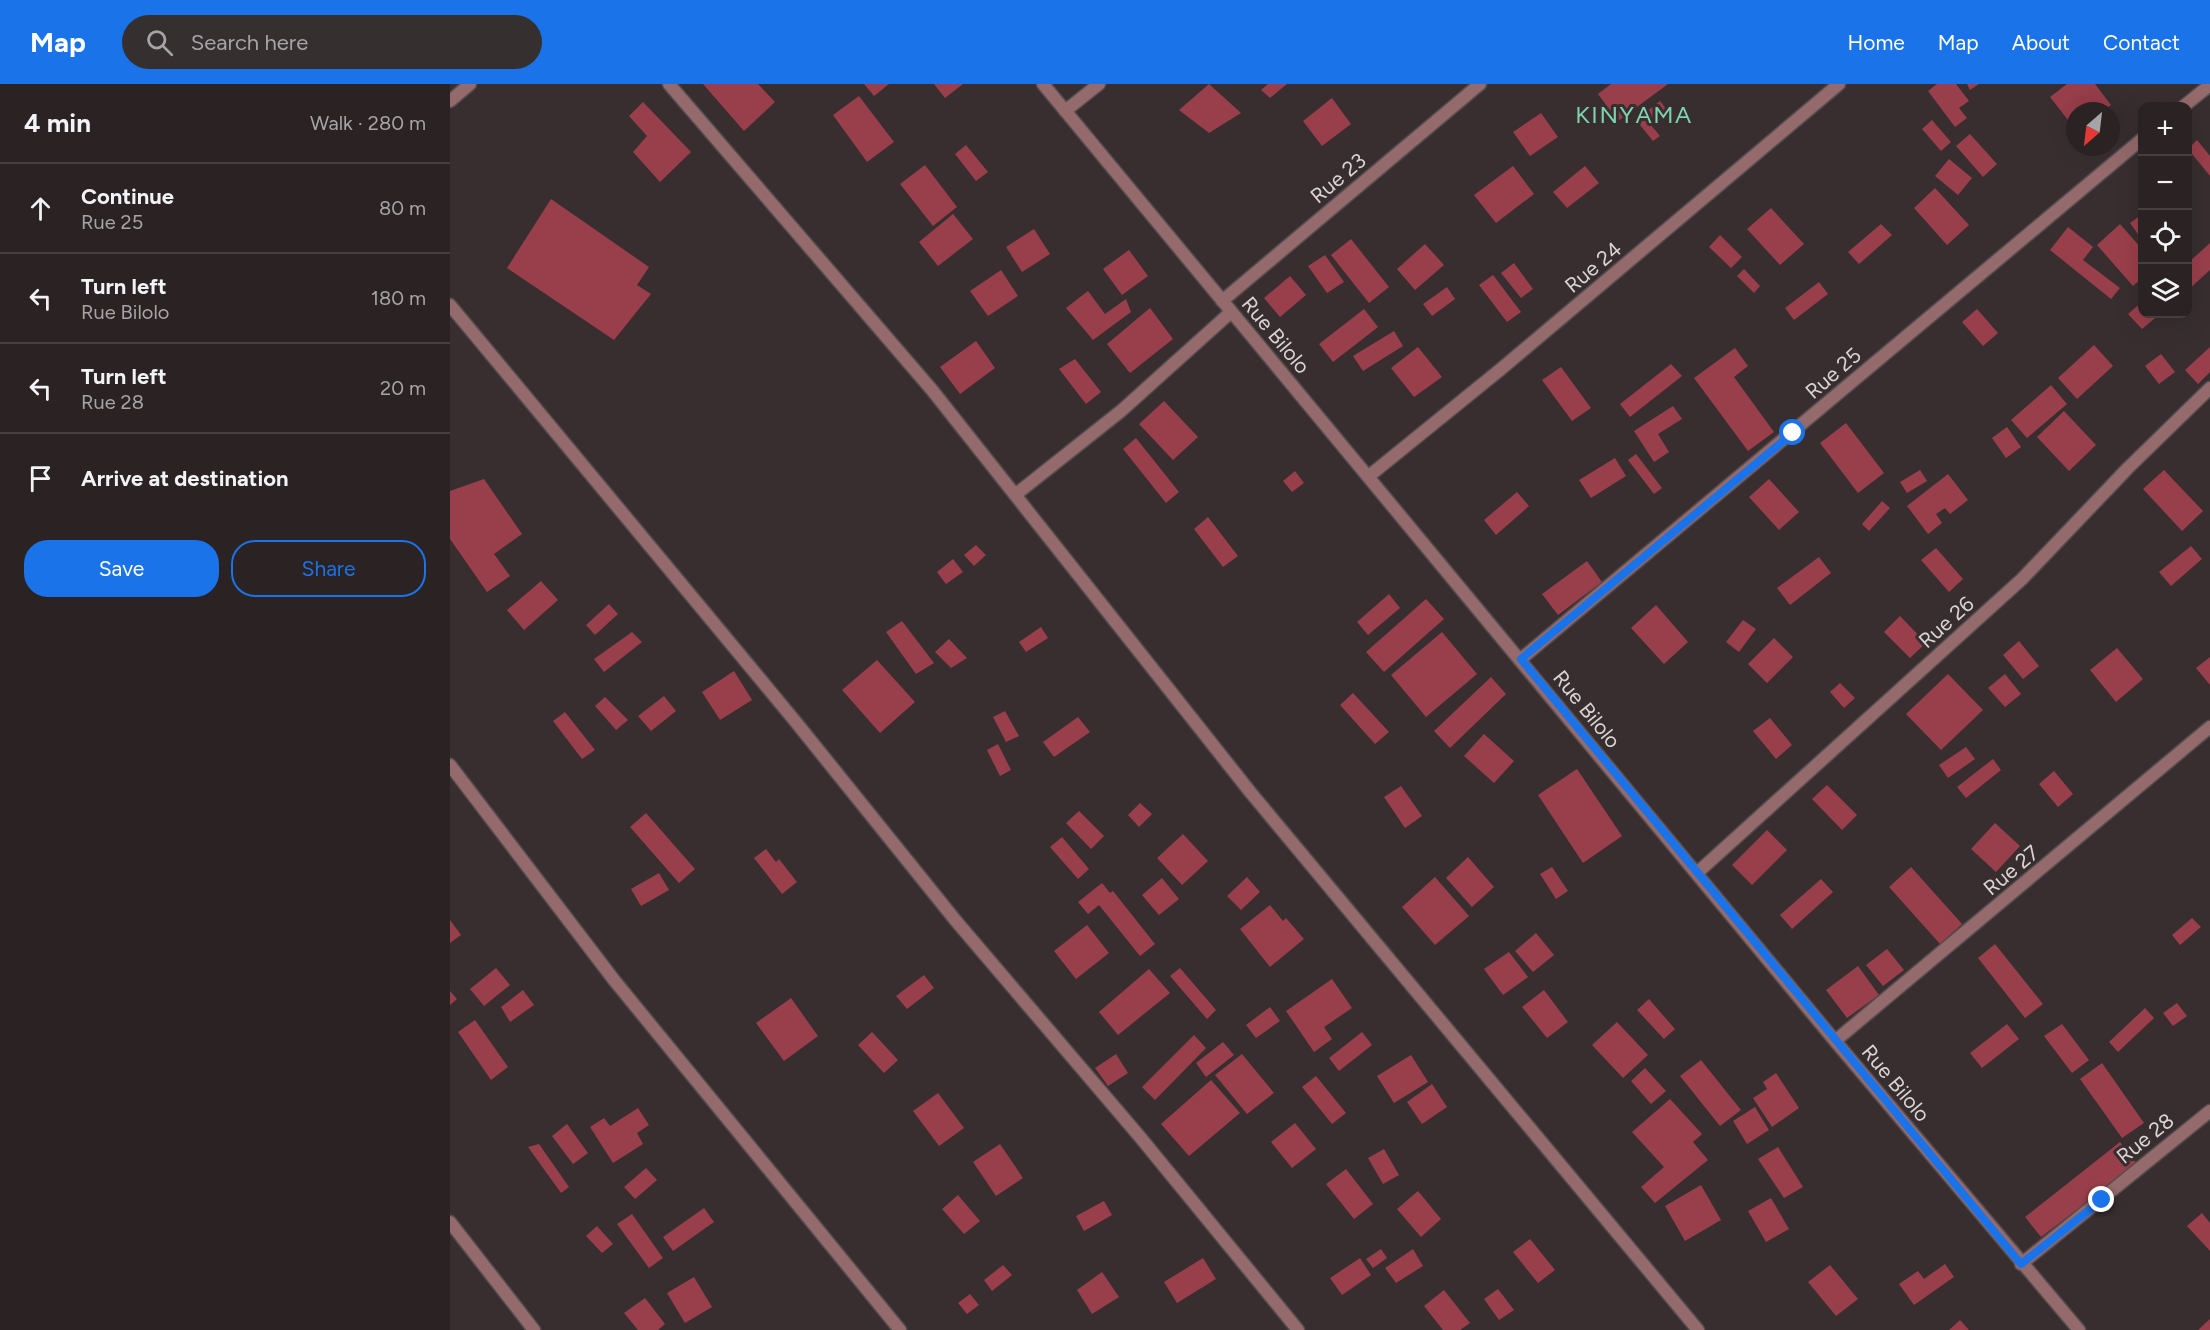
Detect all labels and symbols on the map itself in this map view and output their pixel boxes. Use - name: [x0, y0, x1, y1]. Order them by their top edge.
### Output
- district label: KINYAMA: [1575, 100, 1693, 129]
- north arrow: [2066, 102, 2120, 156]
- street label: Rue 23: [1305, 148, 1371, 208]
- street label: Rue 24: [1560, 236, 1626, 298]
- street label: Rue Bilolo: [1237, 291, 1315, 379]
- street label: Rue 25: [1800, 342, 1866, 404]
- route start: [1779, 419, 1805, 445]
- street label: Rue 26: [1913, 591, 1979, 653]
- street label: Rue Bilolo: [1548, 665, 1626, 753]
- street label: Rue 27: [1978, 840, 2044, 900]
- street label: Rue Bilolo: [1857, 1039, 1935, 1127]
- street label: Rue 28: [2111, 1107, 2179, 1169]
- route end: [2088, 1186, 2114, 1212]

